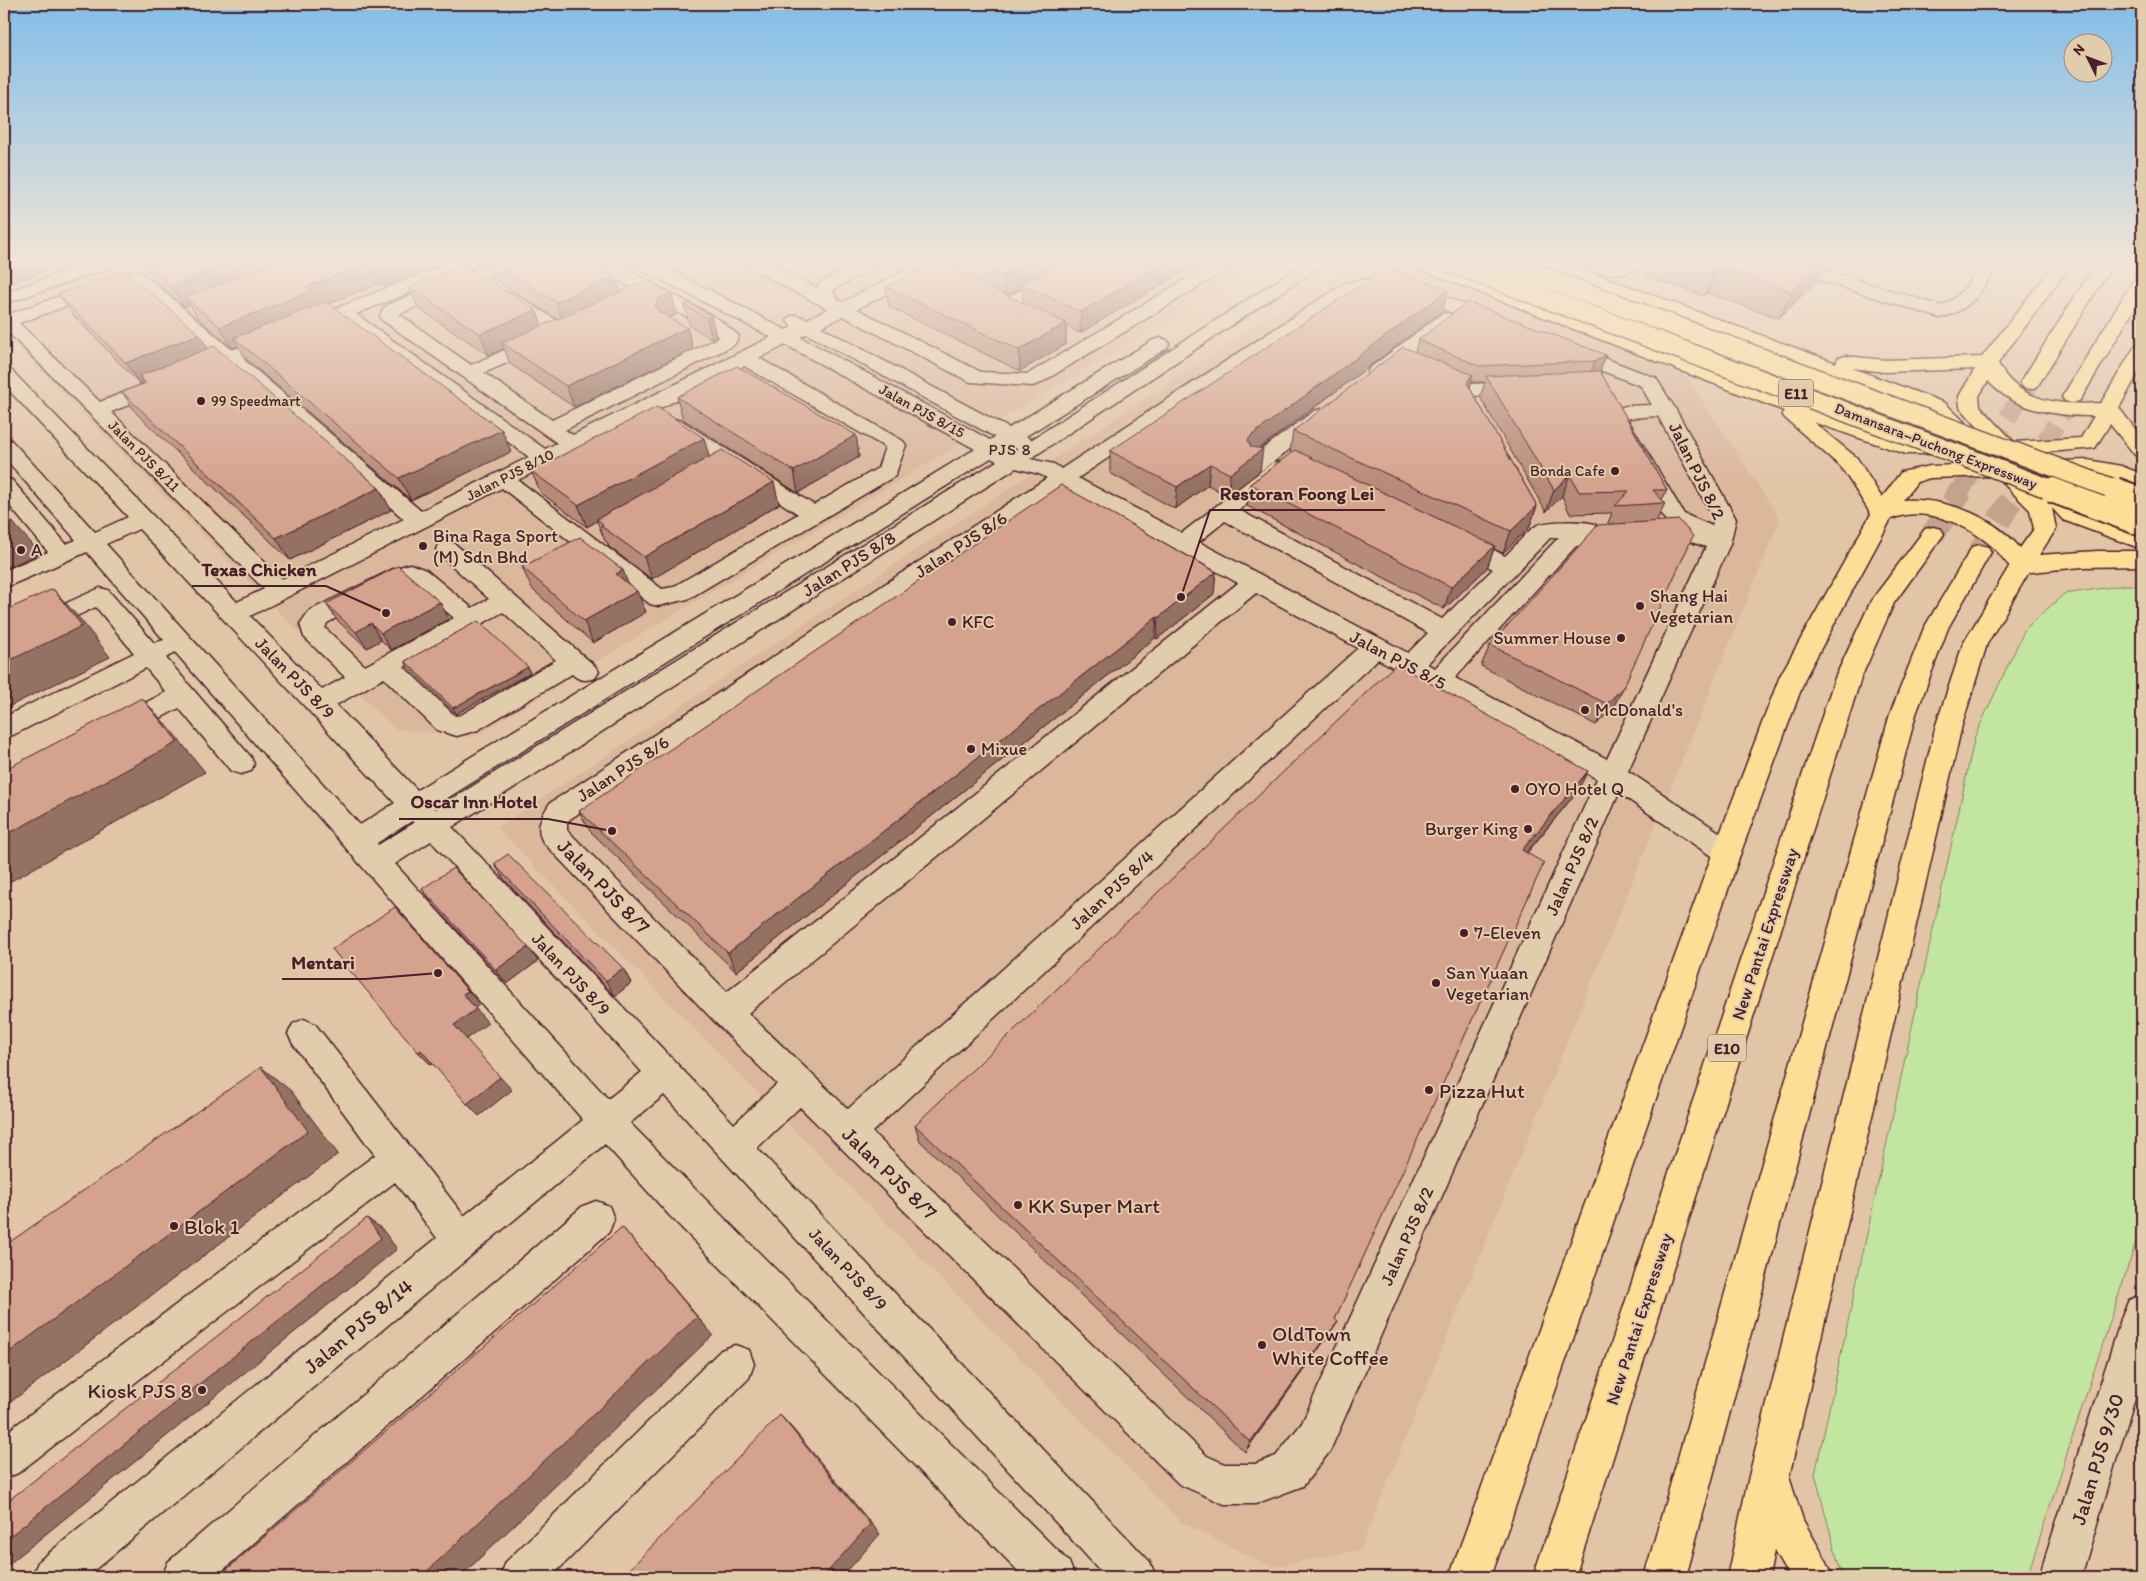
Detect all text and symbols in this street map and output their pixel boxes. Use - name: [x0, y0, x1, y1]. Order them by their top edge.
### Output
- north arrow: [2064, 32, 2114, 82]
- text: N: [2069, 40, 2088, 59]
- road number: E11: [1778, 379, 1814, 406]
- street label: Jalan PJS 8/15: [876, 380, 968, 442]
- place label: 99 Speedmart: [211, 392, 301, 410]
- marker: 99 Speedmart: [195, 395, 207, 407]
- street label: Damansara–Puchong Expressway: [1832, 399, 2040, 493]
- street label: Jalan PJS 8/11: [104, 416, 184, 496]
- street label: Jalan PJS 8/2: [1664, 419, 1730, 524]
- district label: PJS 8: [989, 440, 1031, 459]
- street label: Jalan PJS 8/10: [463, 445, 557, 505]
- place label: Bonda Cafe: [1530, 462, 1605, 480]
- marker: Bonda Cafe: [1609, 465, 1621, 477]
- callout: Restoran Foong Lei: [1210, 476, 1385, 510]
- text: Restoran Foong Lei: [1220, 482, 1374, 505]
- street label: Jalan PJS 8/6: [911, 507, 1011, 583]
- place label: Bina Raga Sport (M) Sdn Bhd: [433, 525, 558, 568]
- street label: Jalan PJS 8/8: [798, 527, 900, 601]
- place label: A: [31, 539, 43, 561]
- marker: Bina Raga Sport (M) Sdn Bhd: [417, 540, 429, 552]
- marker: A: [15, 544, 27, 556]
- callout: Texas Chicken: [192, 552, 326, 586]
- text: Texas Chicken: [201, 558, 317, 581]
- place label: Shang Hai Vegetarian: [1650, 585, 1733, 628]
- marker: Shang Hai Vegetarian: [1634, 600, 1646, 612]
- place label: KFC: [962, 611, 994, 633]
- marker: KFC: [946, 616, 958, 628]
- street label: Jalan PJS 8/5: [1346, 626, 1450, 694]
- place label: Summer House: [1493, 627, 1611, 649]
- street label: Jalan PJS 8/9: [250, 632, 340, 724]
- marker: Summer House: [1615, 632, 1627, 644]
- place label: McDonald's: [1595, 699, 1683, 721]
- marker: McDonald's: [1579, 704, 1591, 716]
- street label: Jalan PJS 8/6: [573, 731, 673, 807]
- place label: Mixue: [981, 738, 1027, 760]
- marker: Mixue: [965, 743, 977, 755]
- place label: OYO Hotel Q: [1525, 778, 1624, 800]
- marker: OYO Hotel Q: [1509, 783, 1521, 795]
- callout: Oscar Inn Hotel: [399, 785, 548, 819]
- text: Oscar Inn Hotel: [410, 790, 538, 813]
- street label: Jalan PJS 8/2: [1540, 813, 1604, 919]
- place label: Burger King: [1425, 818, 1519, 840]
- marker: Burger King: [1522, 823, 1534, 835]
- street label: Jalan PJS 8/7: [552, 833, 656, 939]
- street label: Jalan PJS 8/4: [1065, 845, 1159, 934]
- street label: New Pantai Expressway: [1727, 845, 1803, 1023]
- place label: 7-Eleven: [1474, 922, 1541, 944]
- marker: 7-Eleven: [1458, 927, 1470, 939]
- street label: Jalan PJS 8/9: [527, 928, 615, 1020]
- callout: Mentari: [282, 945, 365, 979]
- text: Mentari: [291, 951, 355, 974]
- place label: San Yuaan Vegetarian: [1446, 962, 1529, 1005]
- marker: San Yuaan Vegetarian: [1430, 977, 1442, 989]
- road number: E10: [1708, 1034, 1746, 1062]
- place label: Pizza Hut: [1439, 1078, 1525, 1103]
- marker: Pizza Hut: [1423, 1084, 1435, 1096]
- street label: Jalan PJS 8/7: [837, 1121, 943, 1225]
- street label: Jalan PJS 8/2: [1375, 1183, 1439, 1289]
- place label: KK Super Mart: [1028, 1193, 1160, 1218]
- marker: KK Super Mart: [1012, 1199, 1024, 1211]
- place label: Blok 1: [184, 1214, 240, 1239]
- marker: Blok 1: [168, 1220, 180, 1232]
- street label: Jalan PJS 8/9: [804, 1223, 892, 1315]
- street label: New Pantai Expressway: [1601, 1230, 1677, 1408]
- street label: Jalan PJS 8/14: [298, 1273, 418, 1379]
- place label: OldTown White Coffee: [1272, 1321, 1389, 1370]
- marker: OldTown White Coffee: [1256, 1339, 1268, 1351]
- place label: Kiosk PJS 8: [87, 1378, 192, 1403]
- marker: Kiosk PJS 8: [196, 1384, 208, 1396]
- street label: Jalan PJS 9/30: [2065, 1390, 2129, 1528]

